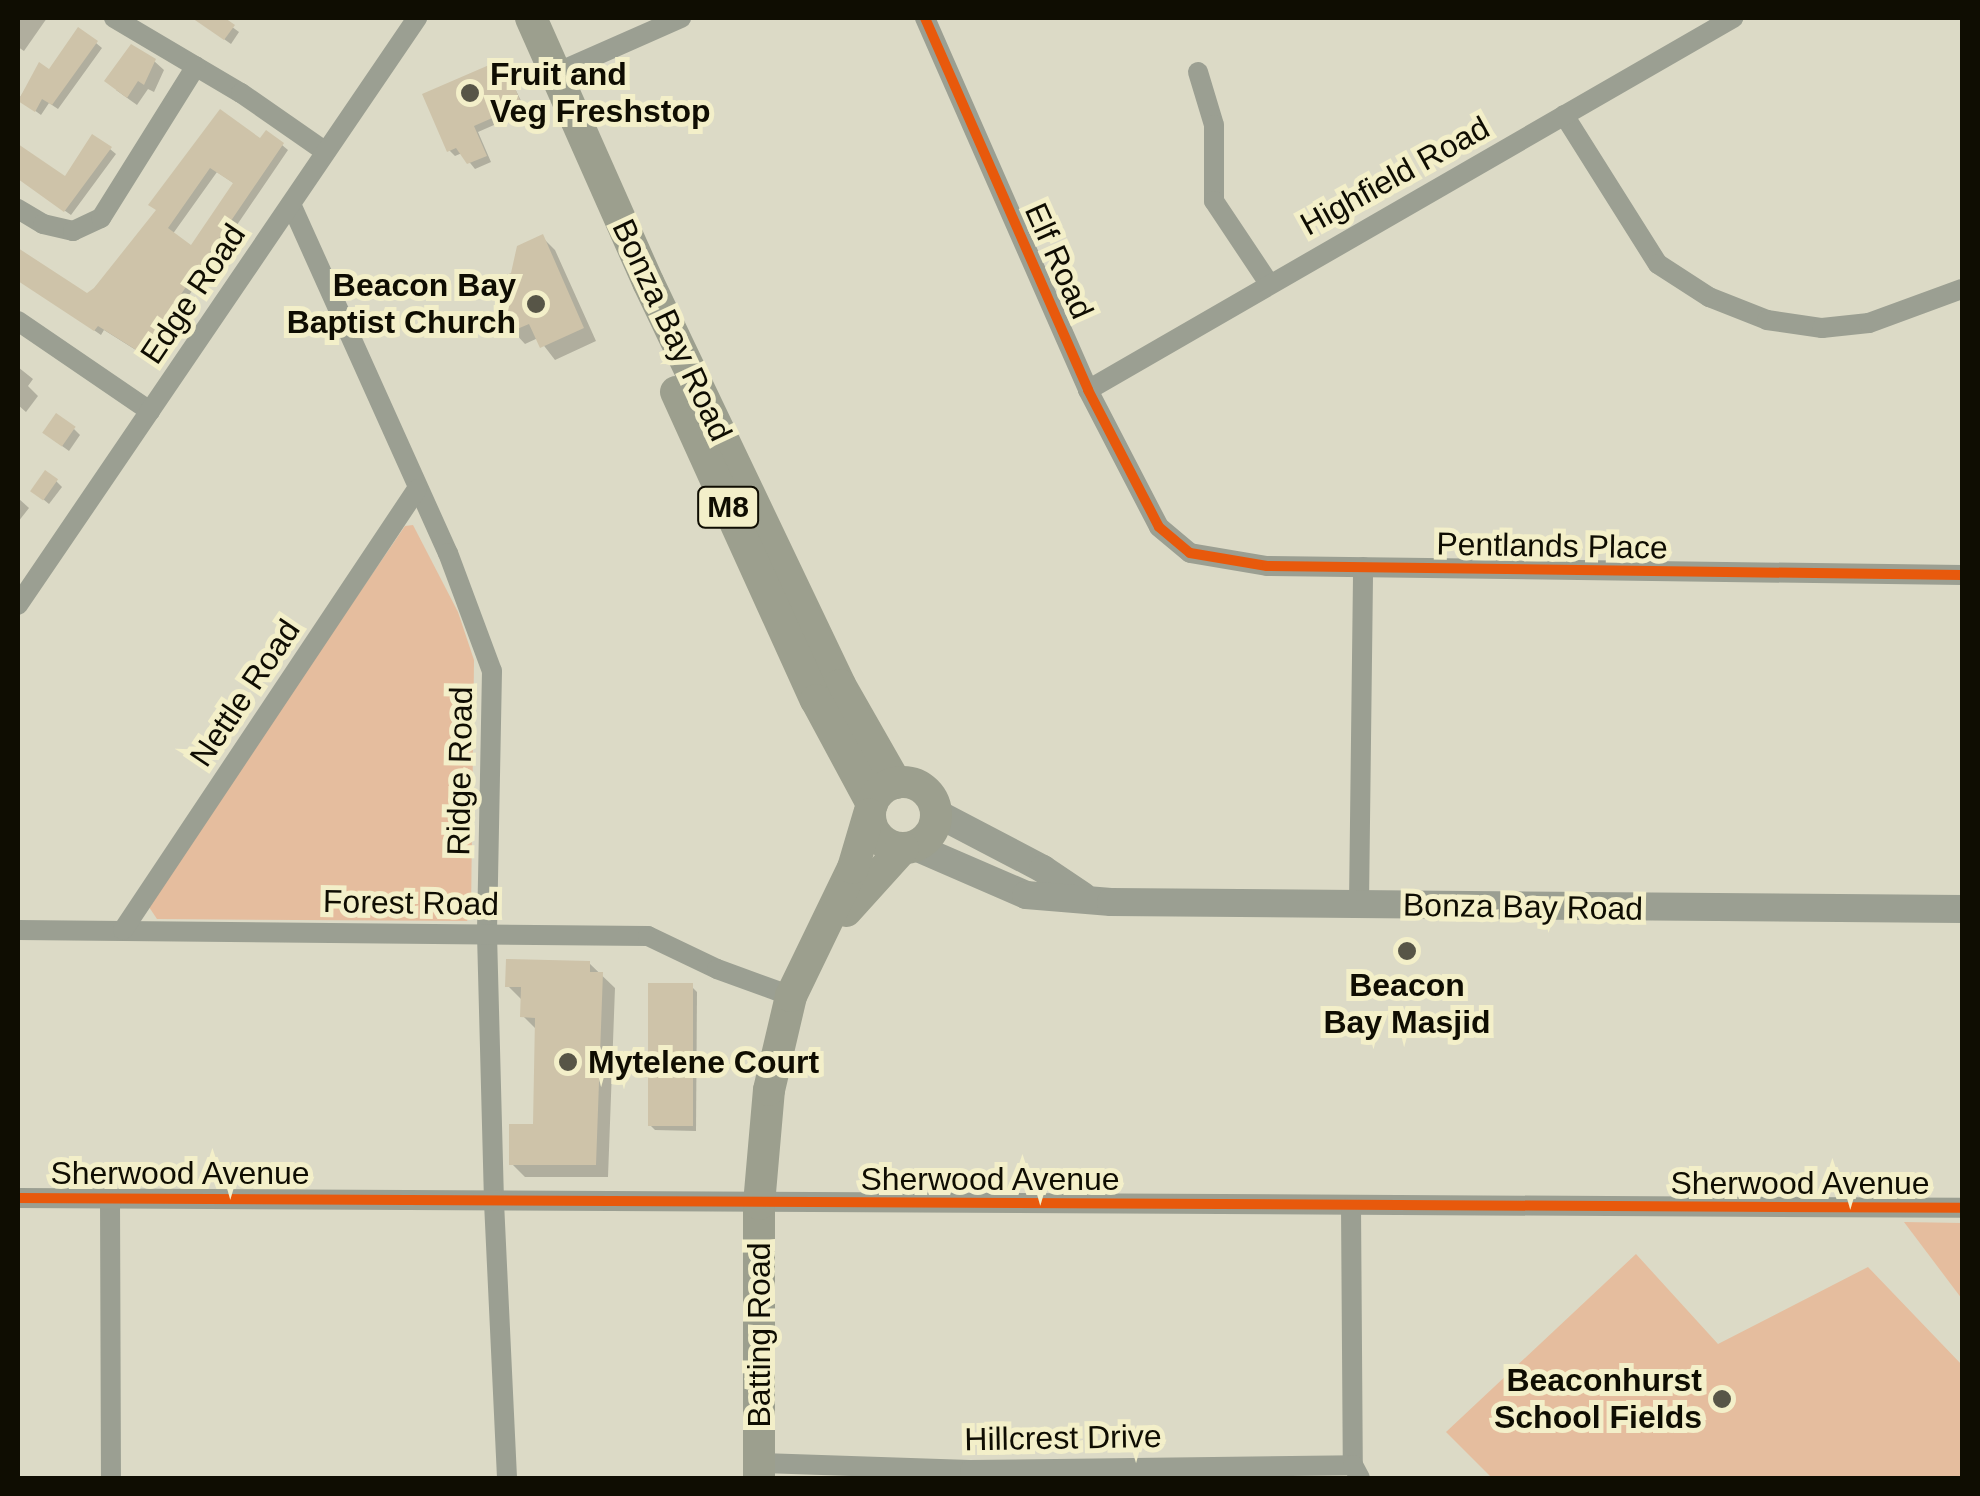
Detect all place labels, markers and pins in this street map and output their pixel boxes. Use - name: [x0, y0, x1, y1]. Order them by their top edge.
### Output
- place label: Fruit and Veg Freshstop: [490, 56, 710, 131]
- marker: Fruit and Veg Freshstop: [459, 82, 481, 104]
- place label: Beacon Bay Baptist Church: [287, 267, 516, 342]
- marker: Beacon Bay Baptist Church: [525, 293, 547, 315]
- marker: Beacon Bay Masjid: [1396, 940, 1418, 962]
- place label: Beacon Bay Masjid: [1323, 967, 1491, 1042]
- place label: Mytelene Court: [588, 1043, 819, 1081]
- marker: Mytelene Court: [557, 1051, 579, 1073]
- place label: Beaconhurst School Fields: [1494, 1362, 1702, 1437]
- marker: Beaconhurst School Fields: [1711, 1388, 1733, 1410]

